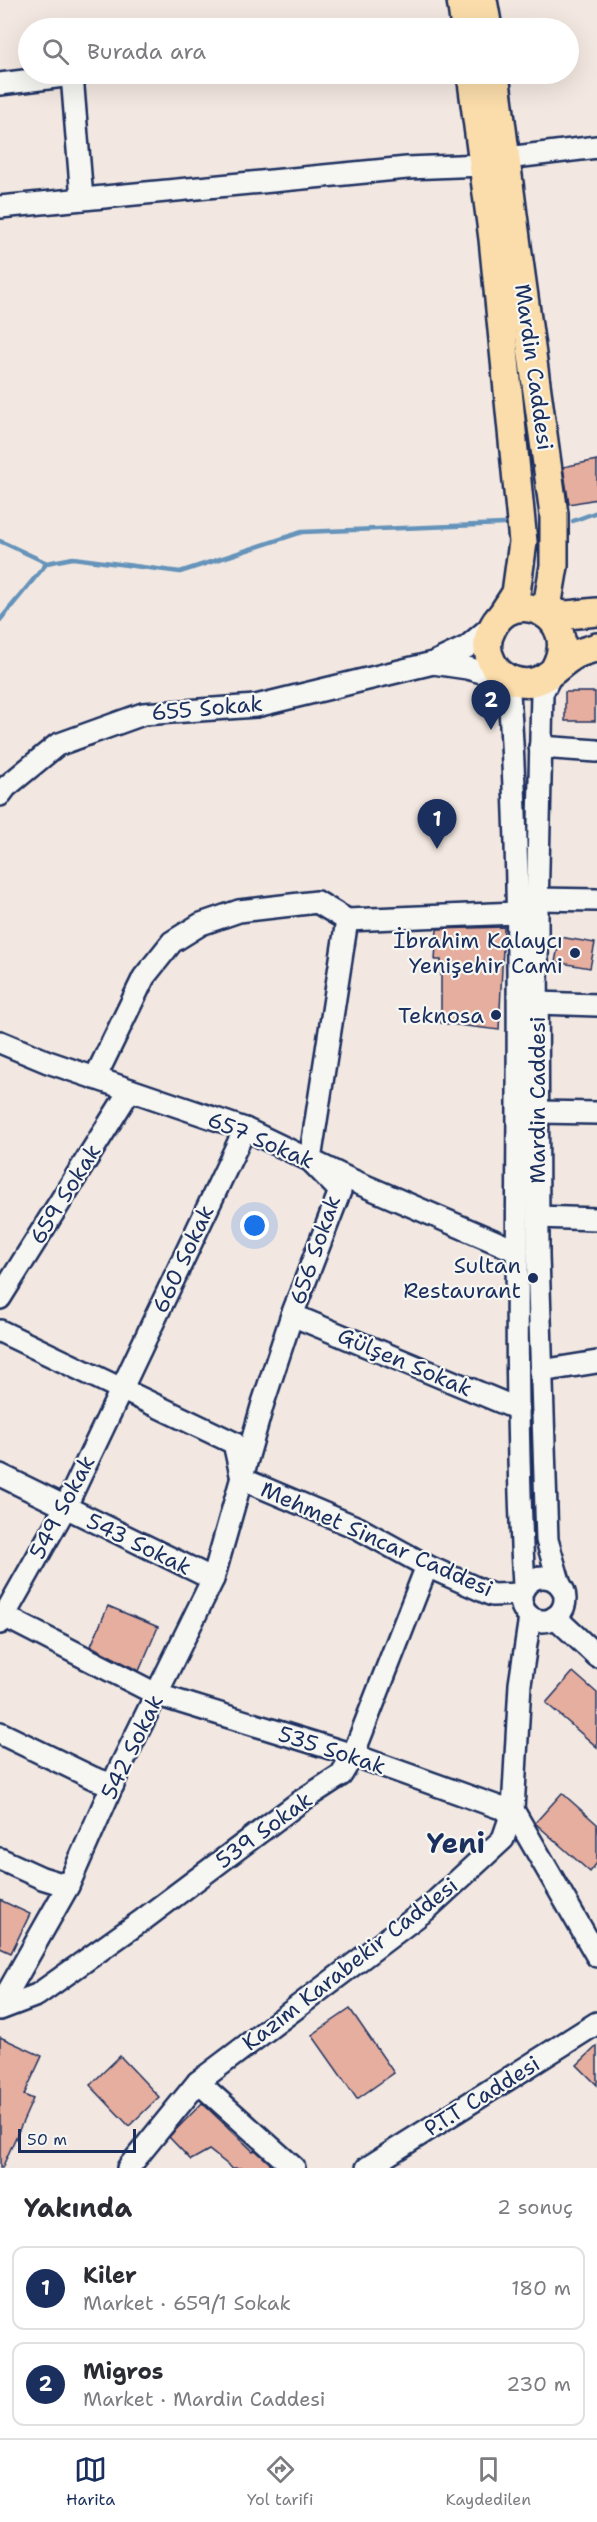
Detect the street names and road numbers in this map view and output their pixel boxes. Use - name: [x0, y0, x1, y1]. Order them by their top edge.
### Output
- street label: Mardin Caddesi: [508, 282, 560, 452]
- street label: 655 Sokak: [150, 689, 264, 727]
- street label: Mardin Caddesi: [523, 1016, 552, 1184]
- street label: 657 Sokak: [203, 1105, 319, 1175]
- street label: 659 Sokak: [23, 1138, 107, 1250]
- street label: 656 Sokak: [283, 1191, 347, 1309]
- street label: 660 Sokak: [145, 1200, 221, 1318]
- street label: Gülşen Sokak: [333, 1321, 477, 1403]
- street label: 549 Sokak: [23, 1450, 101, 1564]
- street label: Mehmet Sincar Caddesi: [256, 1475, 498, 1603]
- street label: 543 Sokak: [82, 1506, 196, 1582]
- street label: 542 Sokak: [94, 1690, 170, 1804]
- street label: 535 Sokak: [274, 1719, 390, 1781]
- street label: 539 Sokak: [210, 1785, 318, 1875]
- street label: Kazım Karabekir Caddesi: [236, 1871, 464, 2057]
- street label: P.T.T Caddesi: [419, 2049, 545, 2143]

